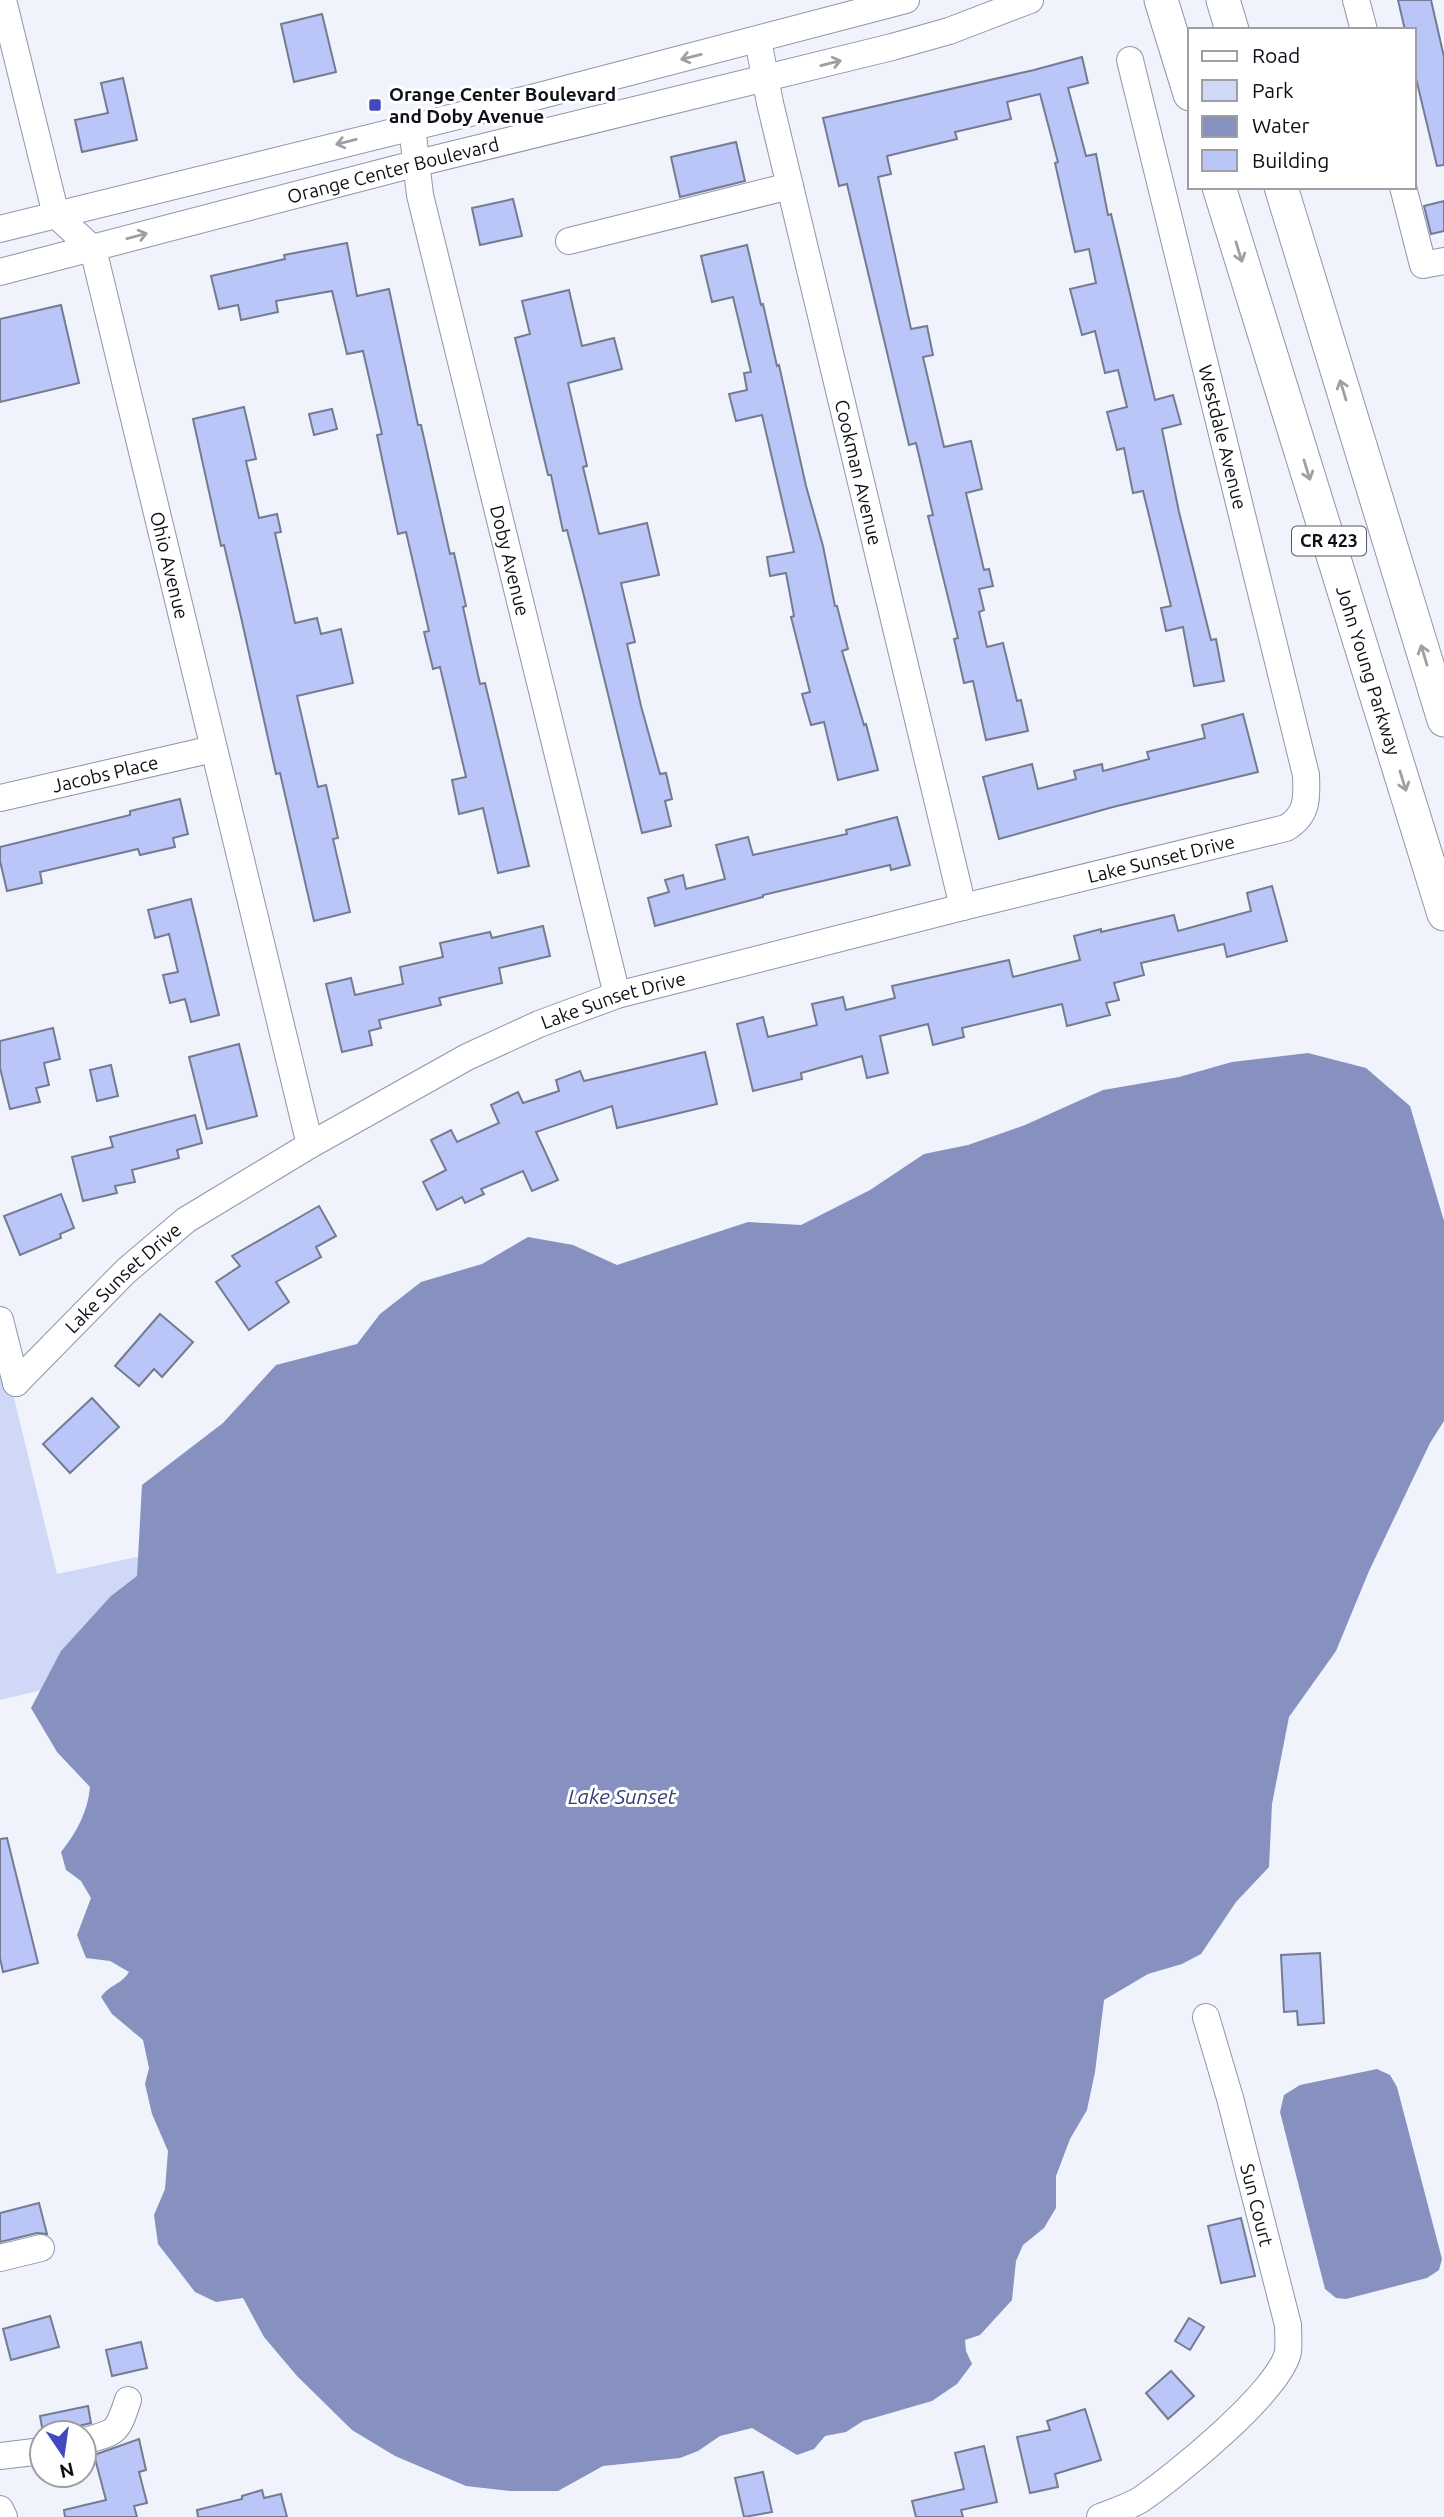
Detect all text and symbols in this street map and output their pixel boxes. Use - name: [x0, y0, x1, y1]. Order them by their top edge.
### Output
- legend: [1188, 28, 1416, 189]
- text: Road: [1252, 43, 1300, 67]
- one-way arrow: [680, 51, 703, 64]
- one-way arrow: [819, 56, 842, 69]
- text: Park: [1252, 78, 1294, 102]
- place label: Orange Center Boulevard and Doby Avenue: [389, 83, 616, 127]
- marker: Orange Center Boulevard and Doby Avenue: [367, 97, 383, 113]
- text: Water: [1252, 113, 1310, 137]
- street label: Orange Center Boulevard: [285, 133, 501, 208]
- one-way arrow: [335, 136, 358, 149]
- text: Building: [1252, 148, 1329, 172]
- one-way arrow: [125, 229, 148, 242]
- one-way arrow: [1234, 241, 1247, 263]
- street label: Westdale Avenue: [1194, 362, 1252, 512]
- one-way arrow: [1336, 380, 1348, 402]
- street label: Cookman Avenue: [831, 397, 887, 547]
- one-way arrow: [1302, 458, 1314, 480]
- street label: Doby Avenue: [486, 503, 534, 618]
- street label: Ohio Avenue: [146, 509, 193, 621]
- road number: CR 423: [1292, 526, 1366, 556]
- street label: John Young Parkway: [1332, 583, 1405, 758]
- one-way arrow: [1417, 644, 1429, 666]
- street label: Jacobs Place: [50, 751, 160, 797]
- one-way arrow: [1398, 769, 1411, 791]
- street label: Lake Sunset Drive: [1085, 830, 1237, 887]
- street label: Lake Sunset Drive: [538, 967, 688, 1033]
- street label: Lake Sunset Drive: [60, 1218, 185, 1338]
- water label: Lake Sunset: [568, 1784, 677, 1808]
- street label: Sun Court: [1236, 2161, 1278, 2249]
- north arrow: [28, 2419, 98, 2489]
- text: N: [57, 2458, 76, 2483]

